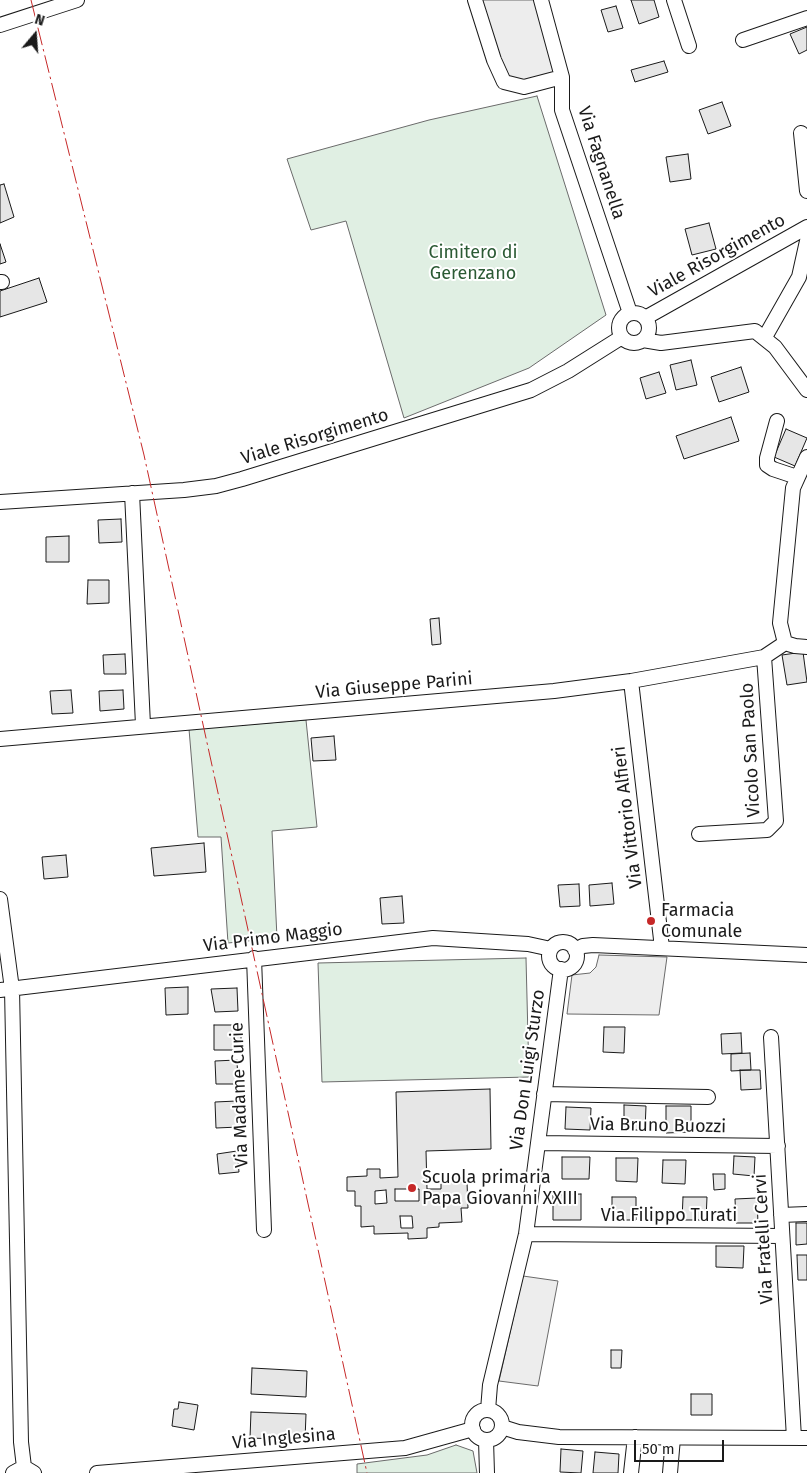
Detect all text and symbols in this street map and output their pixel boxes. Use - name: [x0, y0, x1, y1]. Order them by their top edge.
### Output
- north arrow: [10, 10, 60, 60]
- text: N: [33, 11, 47, 30]
- street label: Via Fagnanella: [573, 104, 629, 222]
- street label: Viale Risorgimento: [645, 209, 789, 303]
- park label: Cimitero di Gerenzano: [428, 242, 518, 284]
- street label: Viale Risorgimento: [239, 404, 391, 470]
- street label: Via Giuseppe Parini: [315, 668, 473, 704]
- street label: Vicolo San Paolo: [737, 682, 765, 818]
- street label: Via Vittorio Alfieri: [609, 745, 647, 889]
- place label: Farmacia Comunale: [661, 900, 742, 942]
- marker: Farmacia Comunale: [645, 915, 657, 927]
- street label: Via Primo Maggio: [202, 919, 344, 957]
- street label: Via Don Luigi Sturzo: [506, 988, 550, 1152]
- street label: Via Madame Curie: [227, 1022, 253, 1168]
- street label: Via Bruno Buozzi: [590, 1114, 726, 1138]
- place label: Scuola primaria Papa Giovanni XXIII: [422, 1167, 578, 1210]
- street label: Via Fratelli Cervi: [750, 1173, 778, 1305]
- marker: Scuola primaria Papa Giovanni XXIII: [406, 1182, 418, 1194]
- street label: Via Filippo Turati: [601, 1205, 737, 1227]
- street label: Via Inglesina: [231, 1424, 337, 1454]
- scale bar: [637, 1430, 727, 1462]
- text: 50 m: [642, 1440, 675, 1458]

